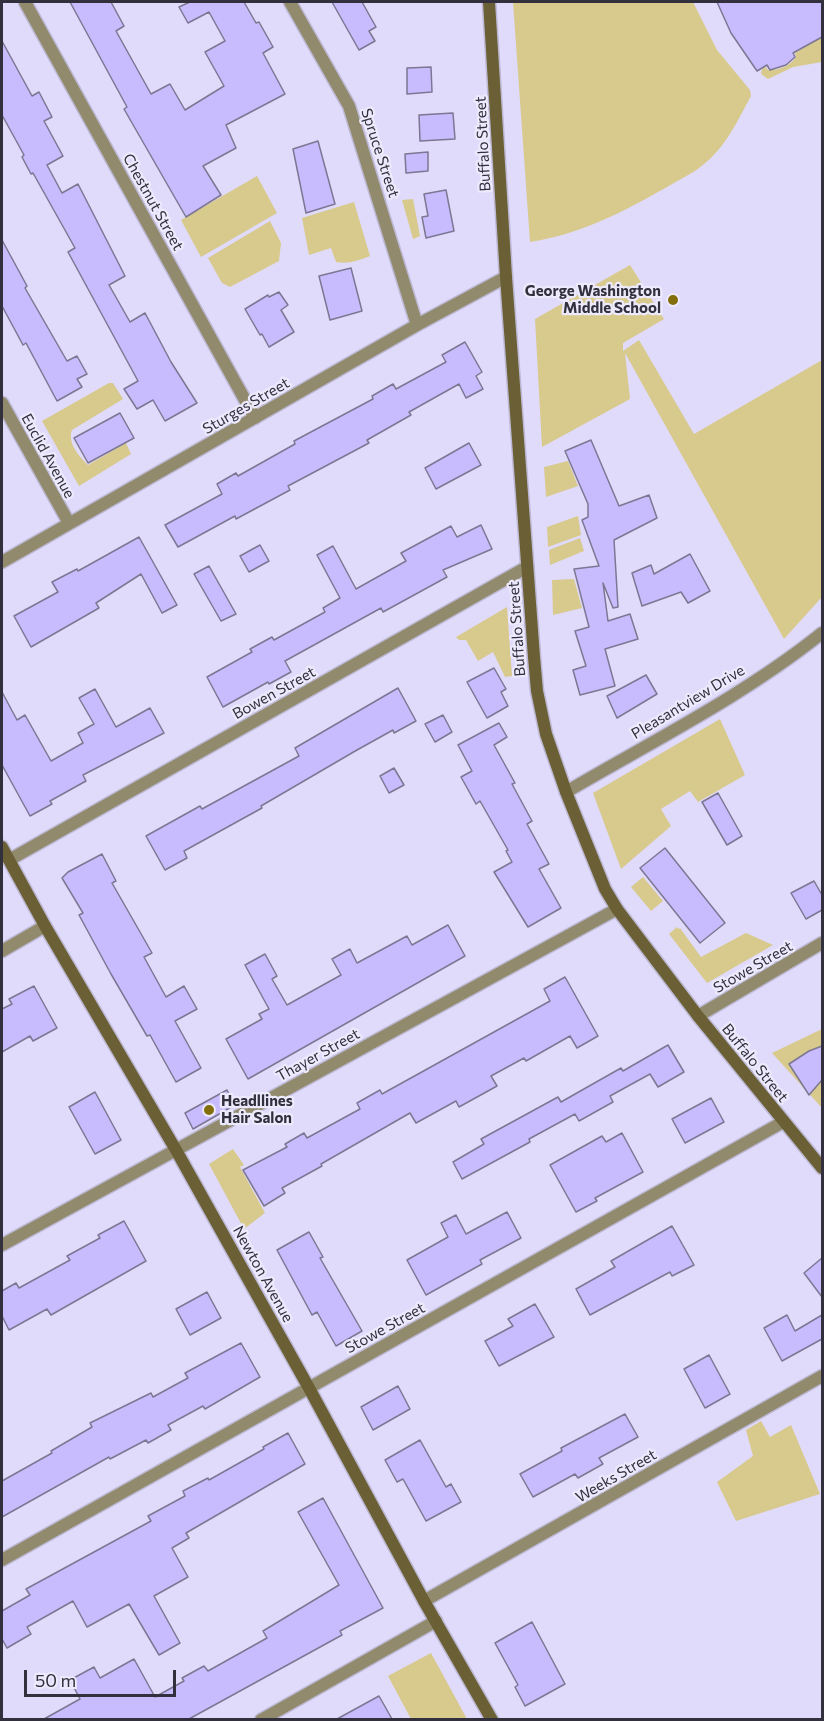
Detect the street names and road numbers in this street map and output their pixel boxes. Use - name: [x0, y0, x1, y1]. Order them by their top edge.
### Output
- street label: Buffalo Street: [472, 96, 494, 192]
- street label: Spruce Street: [357, 106, 403, 200]
- street label: Chestnut Street: [119, 150, 187, 254]
- street label: Sturges Street: [199, 374, 293, 438]
- street label: Euclid Avenue: [17, 411, 79, 501]
- street label: Buffalo Street: [505, 581, 529, 677]
- street label: Pleasantview Drive: [628, 661, 748, 743]
- street label: Bowen Street: [229, 663, 319, 723]
- street label: Stowe Street: [710, 937, 796, 997]
- street label: Buffalo Street: [718, 1020, 792, 1106]
- street label: Thayer Street: [273, 1025, 363, 1085]
- street label: Newton Avenue: [229, 1223, 297, 1325]
- street label: Stowe Street: [342, 1299, 428, 1357]
- street label: Weeks Street: [572, 1446, 660, 1506]

